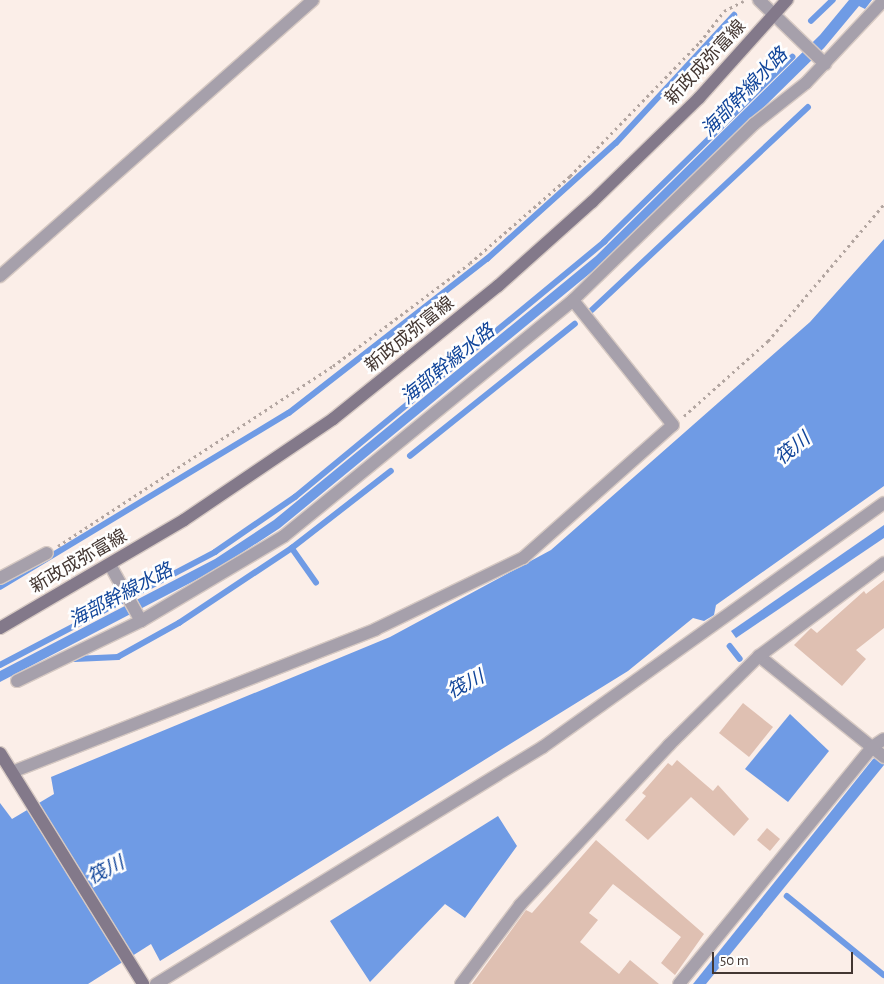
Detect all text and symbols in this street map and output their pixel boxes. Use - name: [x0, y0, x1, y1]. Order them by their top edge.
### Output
- street label: 新政成弥富線: [661, 16, 751, 110]
- water label: 海部幹線水路: [697, 44, 793, 142]
- street label: 新政成弥富線: [361, 293, 459, 377]
- water label: 海部幹線水路: [397, 320, 499, 410]
- water label: 筏川: [771, 428, 815, 470]
- street label: 新政成弥富線: [27, 526, 131, 598]
- water label: 海部幹線水路: [65, 559, 177, 633]
- water label: 筏川: [444, 666, 488, 704]
- water label: 筏川: [84, 852, 128, 890]
- scale bar: [714, 942, 855, 974]
- text: 50 m: [720, 953, 749, 968]

